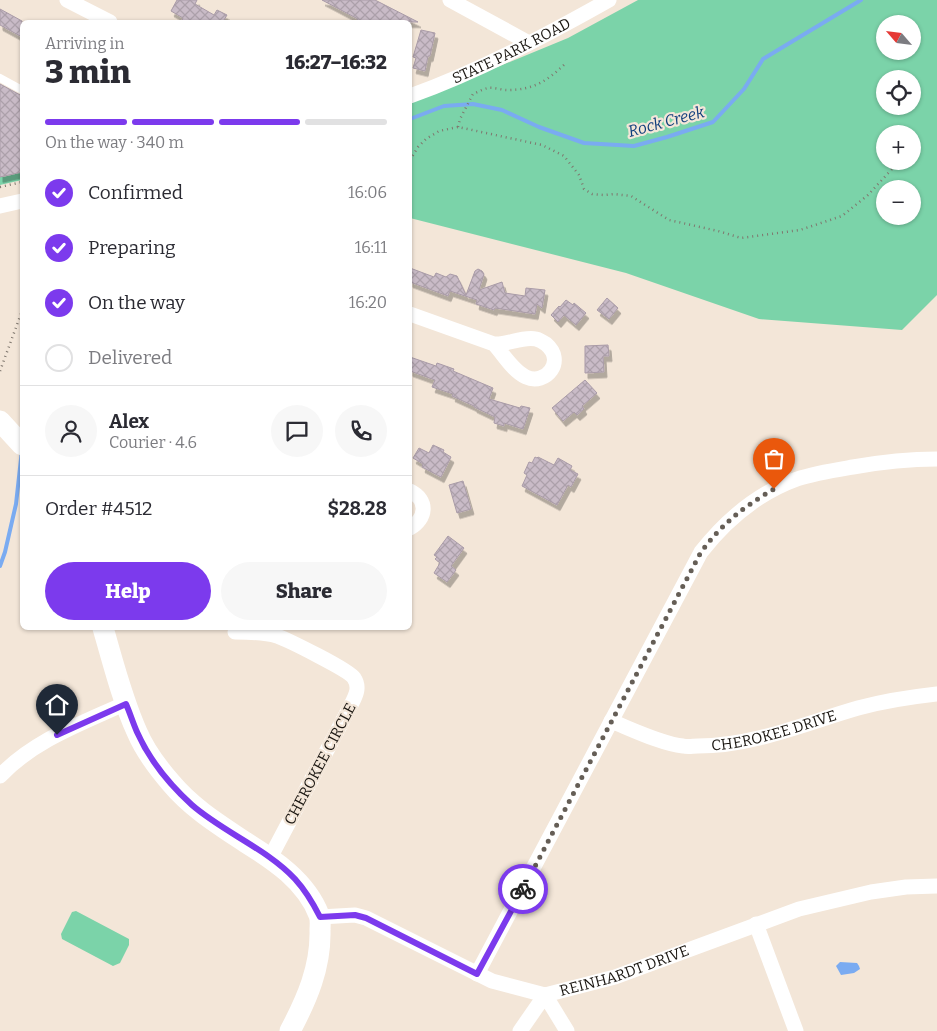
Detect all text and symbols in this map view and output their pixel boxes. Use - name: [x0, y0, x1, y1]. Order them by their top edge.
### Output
- street label: STATE PARK ROAD: [449, 14, 574, 87]
- north arrow: [876, 15, 921, 60]
- map controls: [876, 15, 921, 225]
- text: Arriving in: [45, 34, 124, 53]
- text: 16:27–16:32: [286, 51, 387, 74]
- text: 3 min: [45, 53, 131, 91]
- button: locate: [876, 70, 921, 115]
- water label: Rock Creek: [626, 102, 707, 141]
- button: +: [876, 125, 921, 170]
- text: On the way · 340 m: [45, 133, 184, 152]
- icon: check: [45, 179, 73, 207]
- button: −: [876, 180, 921, 225]
- text: Confirmed: [88, 181, 183, 204]
- text: 16:06: [348, 183, 387, 202]
- icon: check: [45, 234, 73, 262]
- text: Preparing: [88, 236, 176, 259]
- text: 16:11: [355, 238, 387, 257]
- icon: check: [45, 289, 73, 317]
- text: On the way: [88, 291, 185, 314]
- text: 16:20: [349, 293, 387, 312]
- text: Delivered: [88, 346, 172, 369]
- button: person: [45, 405, 97, 457]
- button: chat: [271, 405, 323, 457]
- button: phone: [335, 405, 387, 457]
- text: Alex: [109, 410, 149, 433]
- text: Courier · 4.6: [109, 433, 197, 452]
- pin: [753, 438, 795, 489]
- icon: bag: [760, 445, 788, 473]
- text: Order #4512: [45, 497, 152, 520]
- text: $28.28: [327, 497, 387, 520]
- button: Help: [45, 562, 211, 620]
- button: Share: [221, 562, 387, 620]
- pin: [36, 684, 78, 735]
- icon: home: [43, 691, 71, 719]
- street label: CHEROKEE CIRCLE: [280, 700, 360, 828]
- street label: CHEROKEE DRIVE: [711, 706, 839, 755]
- courier: [498, 864, 548, 914]
- icon: bike: [509, 875, 537, 903]
- street label: REINHARDT DRIVE: [558, 941, 691, 1000]

